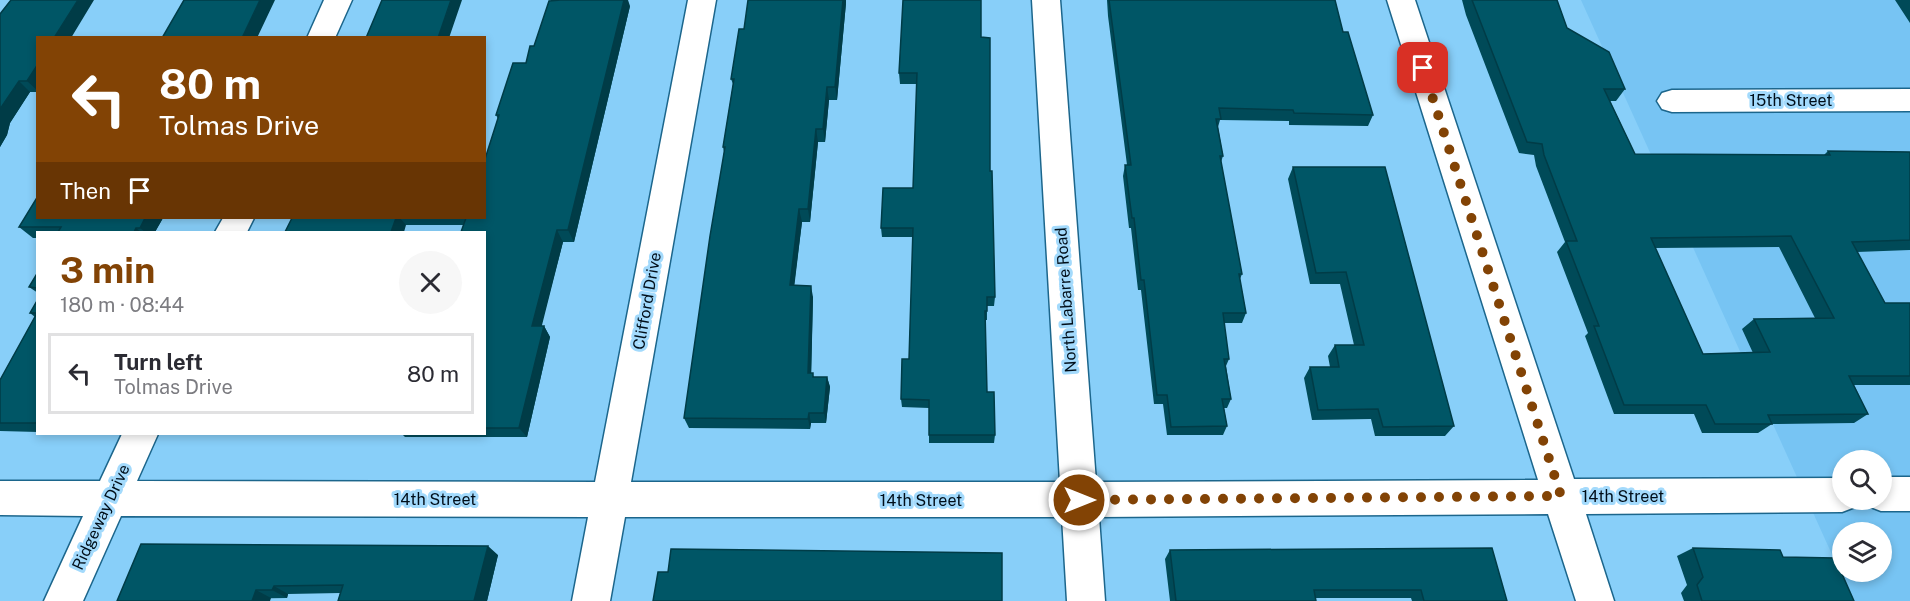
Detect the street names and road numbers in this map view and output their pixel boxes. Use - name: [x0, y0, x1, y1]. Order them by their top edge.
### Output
- street label: 15th Street: [1750, 91, 1832, 110]
- street label: North Labarre Road: [1051, 227, 1081, 373]
- street label: Clifford Drive: [629, 251, 665, 351]
- street label: Ridgeway Drive: [68, 461, 134, 573]
- street label: 14th Street: [1582, 487, 1664, 506]
- street label: 14th Street: [394, 490, 476, 509]
- street label: 14th Street: [880, 491, 962, 510]

